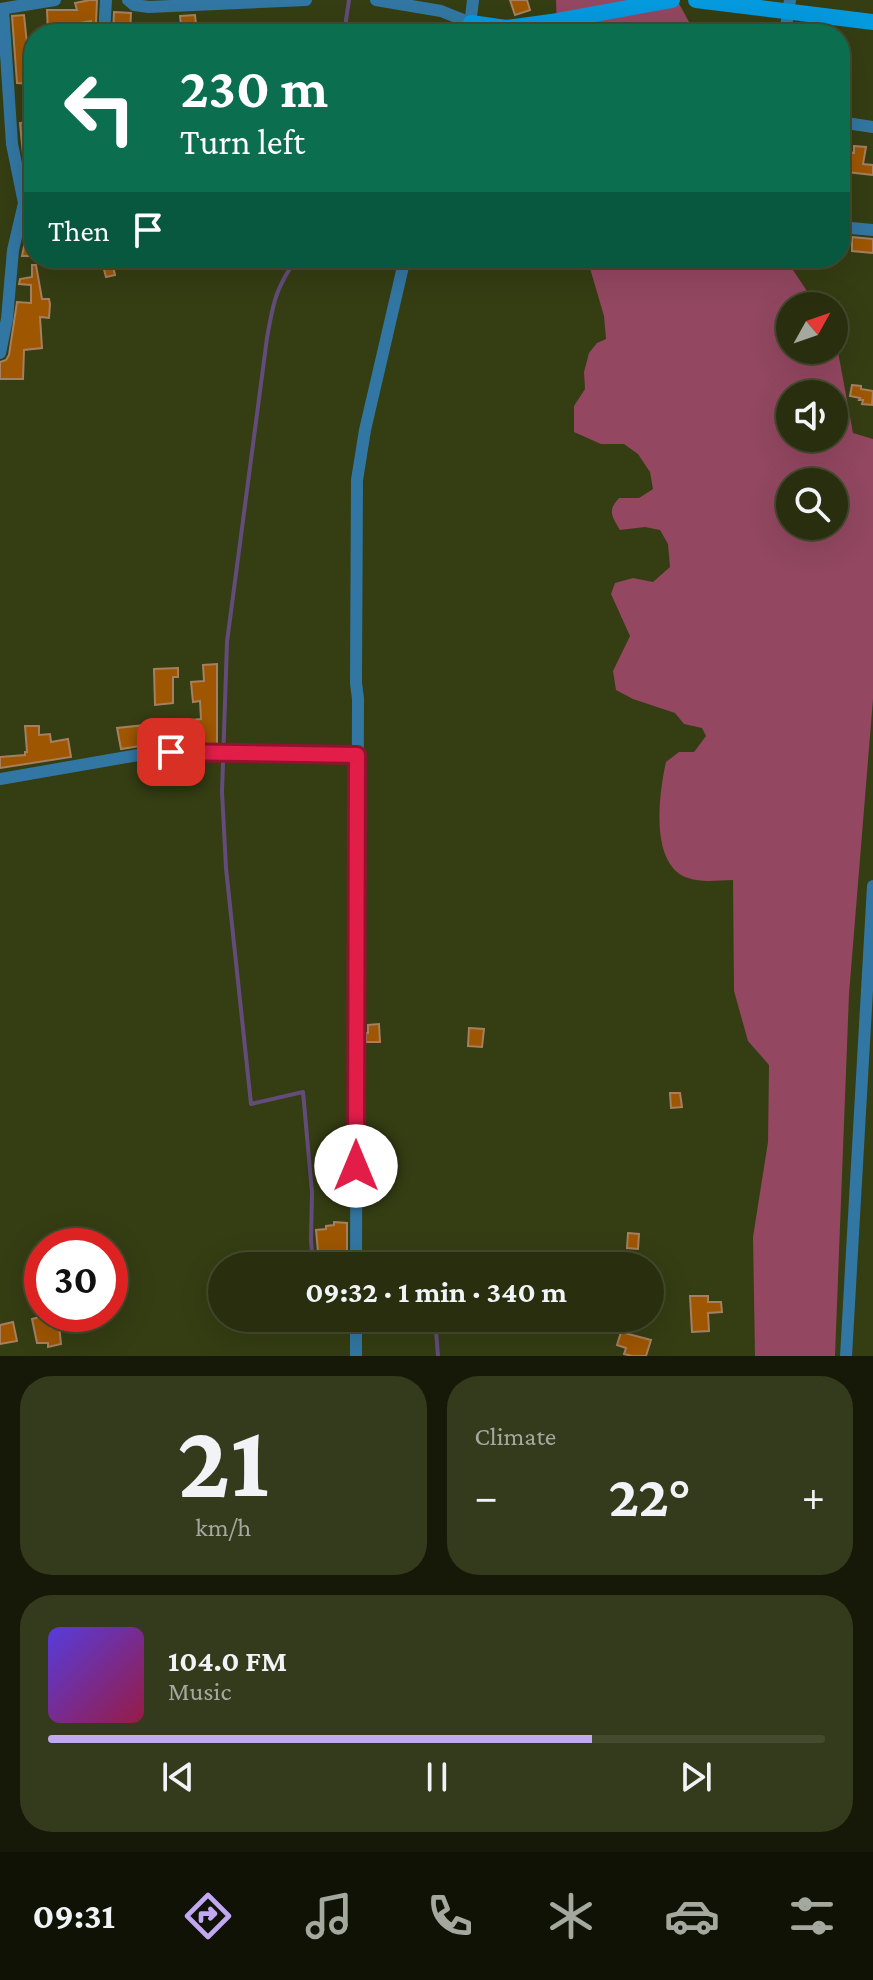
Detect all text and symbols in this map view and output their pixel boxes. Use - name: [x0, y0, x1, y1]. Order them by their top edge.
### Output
- icon: left: [48, 56, 152, 160]
- text: 230 m: [180, 57, 328, 119]
- text: Turn left: [180, 122, 305, 162]
- icon: arrive: [126, 208, 170, 252]
- text: Then: [48, 214, 110, 247]
- north arrow: [776, 292, 848, 364]
- map controls: [776, 292, 848, 540]
- button: sound: [776, 380, 848, 452]
- button: search: [776, 468, 848, 540]
- pin: [137, 718, 205, 786]
- icon: arrive: [149, 730, 193, 774]
- position arrow: [314, 1124, 398, 1208]
- speed limit sign: 30: [24, 1228, 128, 1332]
- text: 09:32 · 1 min · 340 m: [305, 1275, 567, 1308]
- text: 21: [177, 1403, 269, 1518]
- text: Climate: [475, 1422, 556, 1451]
- text: 22°: [608, 1462, 691, 1529]
- text: −: [475, 1472, 498, 1520]
- text: +: [802, 1472, 825, 1520]
- text: km/h: [195, 1513, 251, 1542]
- text: 104.0 FM: [168, 1644, 287, 1677]
- text: Music: [168, 1677, 231, 1706]
- icon: previous: [156, 1755, 200, 1799]
- icon: pause: [415, 1755, 459, 1799]
- icon: next: [674, 1755, 718, 1799]
- icon: directions: [180, 1888, 236, 1944]
- icon: music: [301, 1888, 357, 1944]
- icon: phone: [422, 1888, 478, 1944]
- icon: climate: [543, 1888, 599, 1944]
- icon: car: [664, 1888, 720, 1944]
- icon: filters: [784, 1888, 840, 1944]
- text: 09:31: [32, 1896, 115, 1936]

